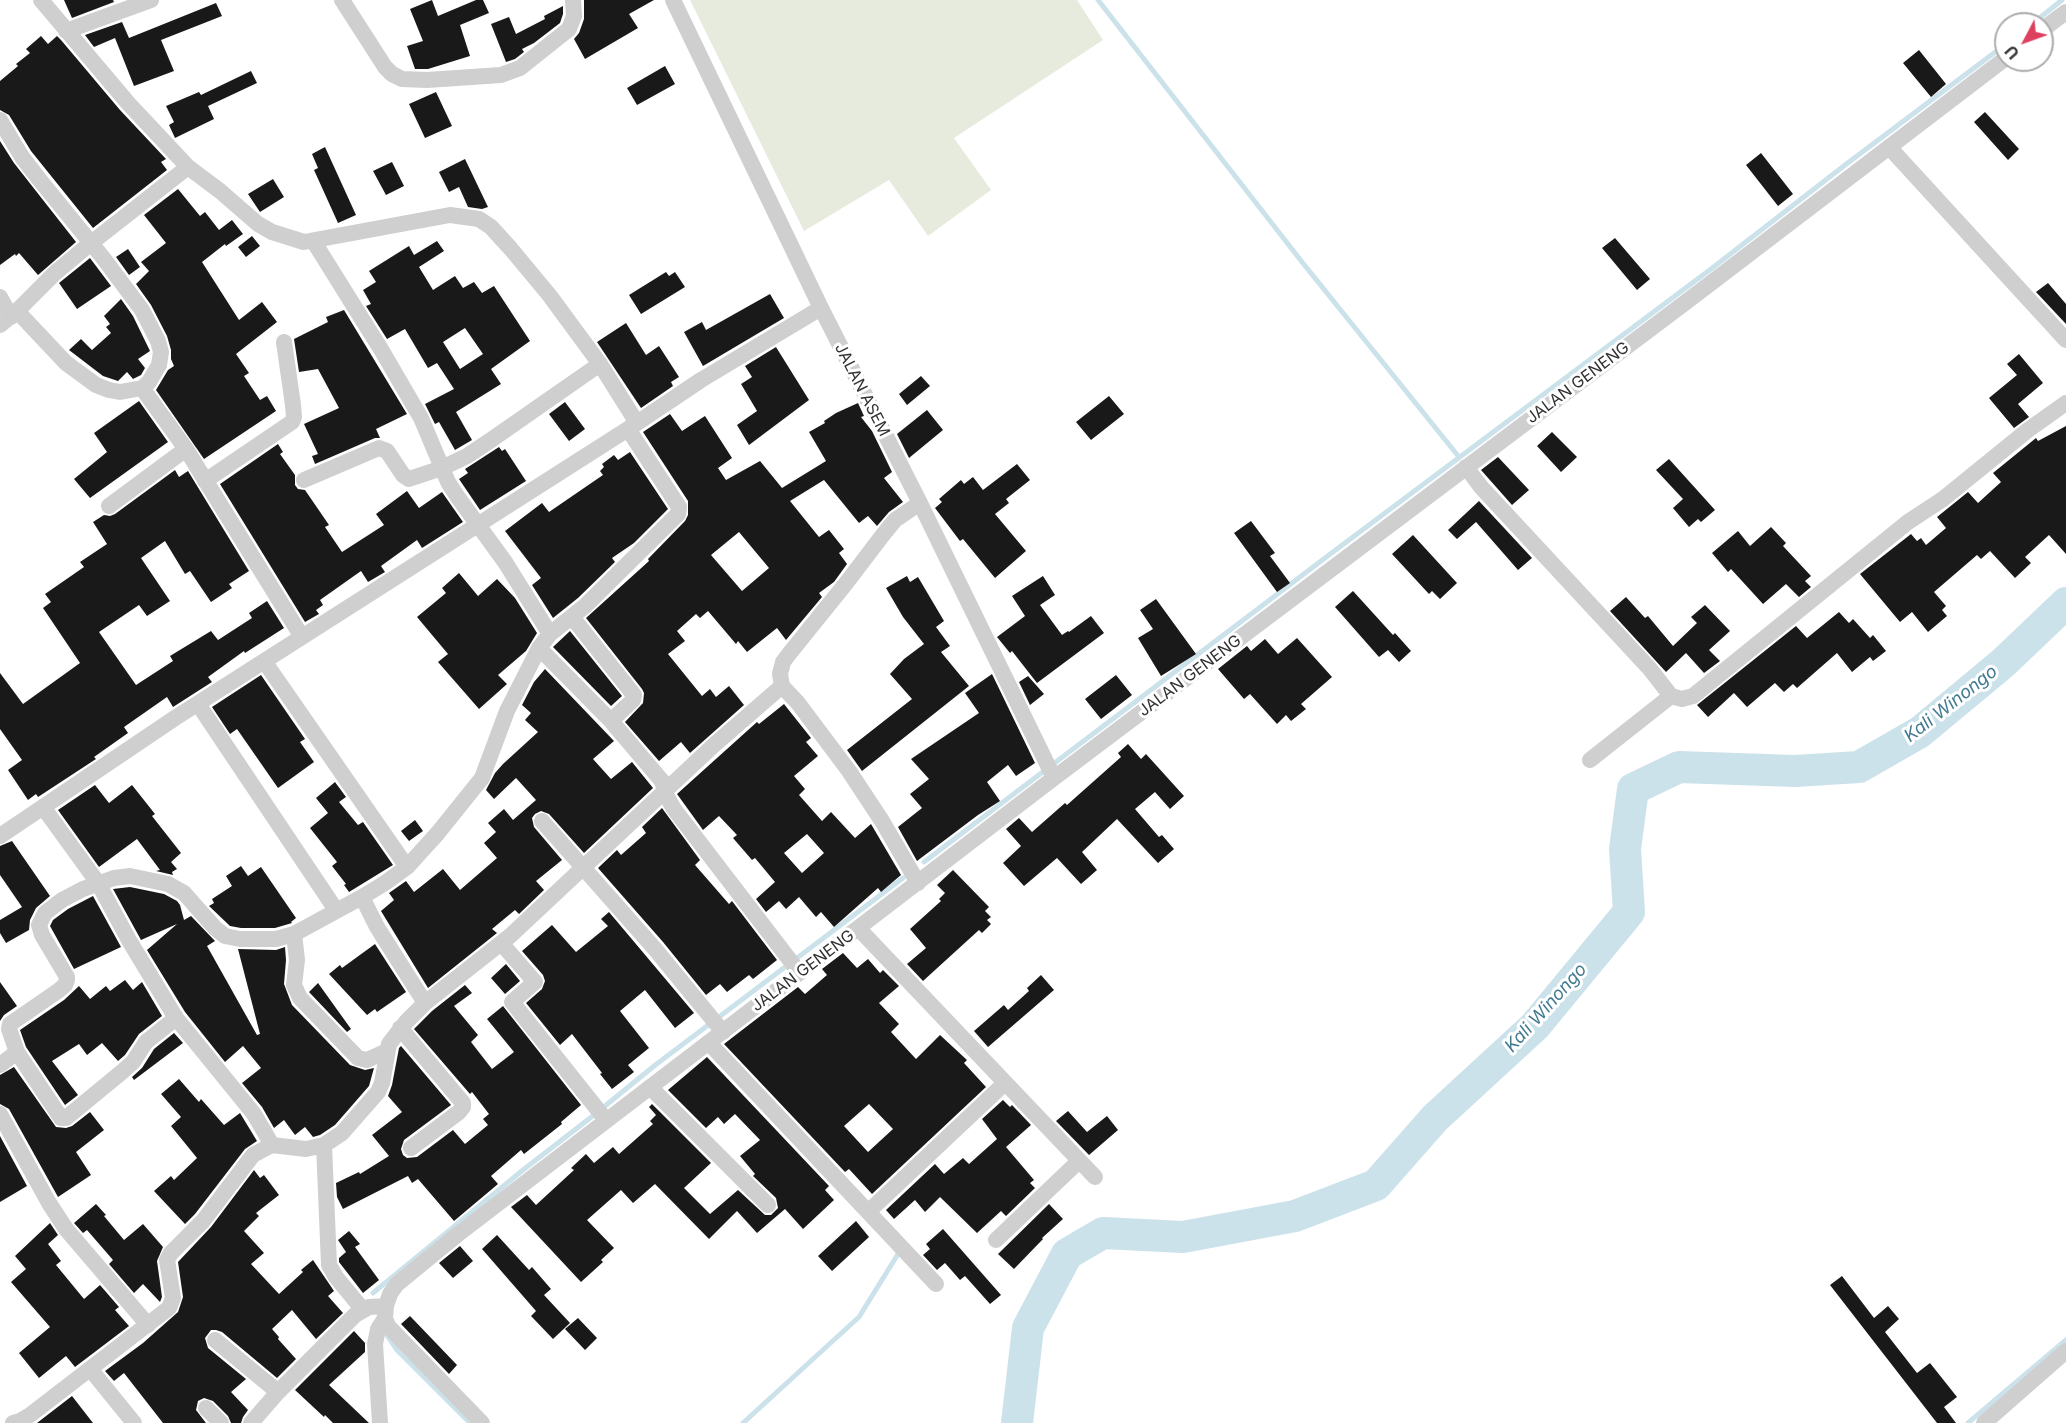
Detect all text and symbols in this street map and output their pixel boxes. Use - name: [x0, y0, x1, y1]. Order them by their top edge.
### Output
- north arrow: [1994, 12, 2054, 72]
- text: U: [2001, 42, 2023, 63]
- street label: JALAN GENENG: [1523, 338, 1633, 428]
- street label: JALAN ASEM: [830, 340, 894, 440]
- street label: JALAN GENENG: [1135, 631, 1245, 721]
- water label: Kali Winongo: [1900, 661, 2002, 747]
- street label: JALAN GENENG: [748, 926, 858, 1016]
- water label: Kali Winongo: [1500, 959, 1592, 1057]

